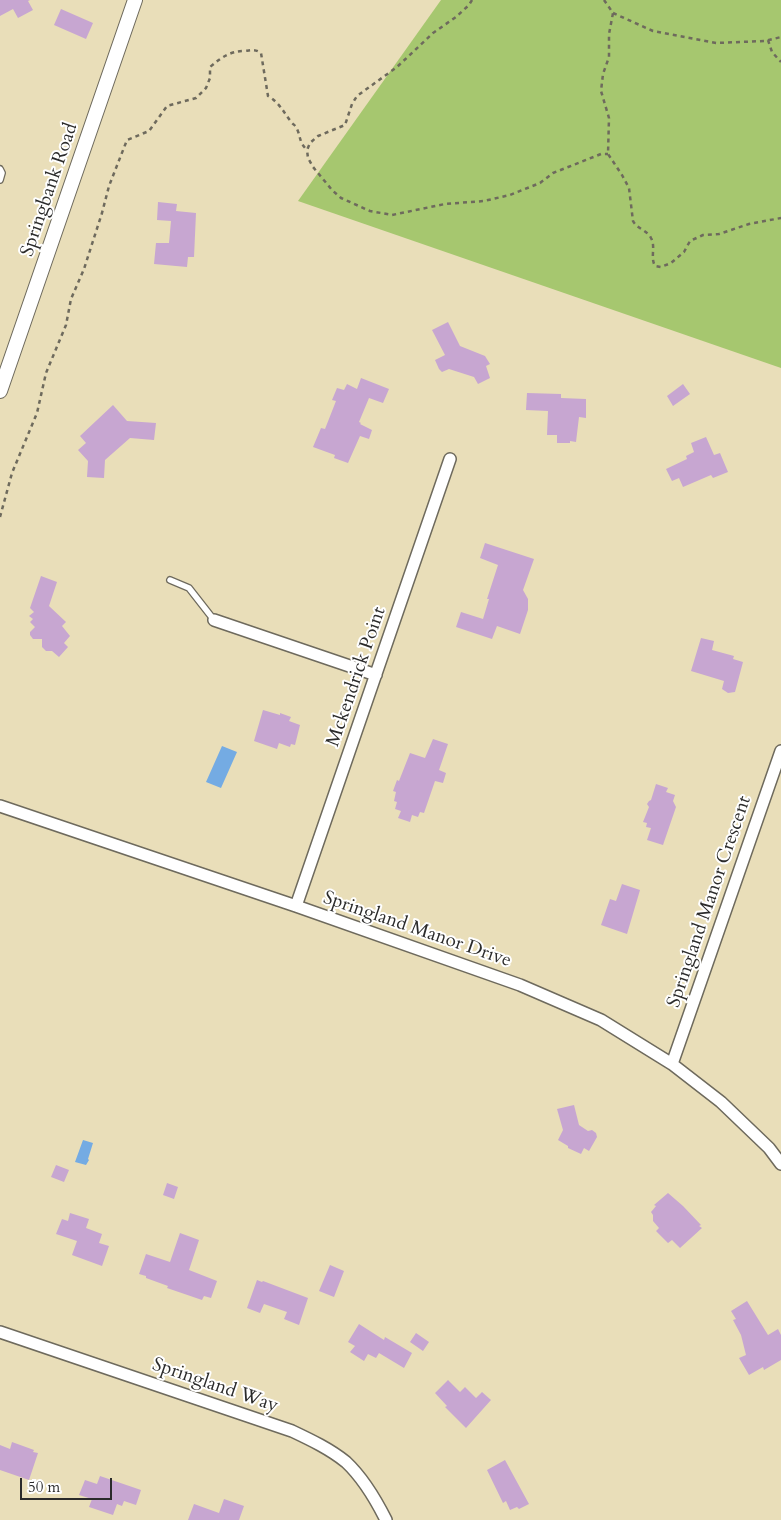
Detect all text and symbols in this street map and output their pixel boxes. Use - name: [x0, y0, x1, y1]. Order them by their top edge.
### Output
- street label: Springbank Road: [16, 120, 84, 260]
- street label: Mckendrick Point: [322, 604, 392, 750]
- street label: Springland Manor Crescent: [663, 793, 757, 1011]
- street label: Springland Manor Drive: [320, 887, 514, 973]
- street label: Springland Way: [149, 1354, 281, 1418]
- scale bar: [22, 1468, 115, 1500]
- text: 50 m: [28, 1477, 60, 1497]

